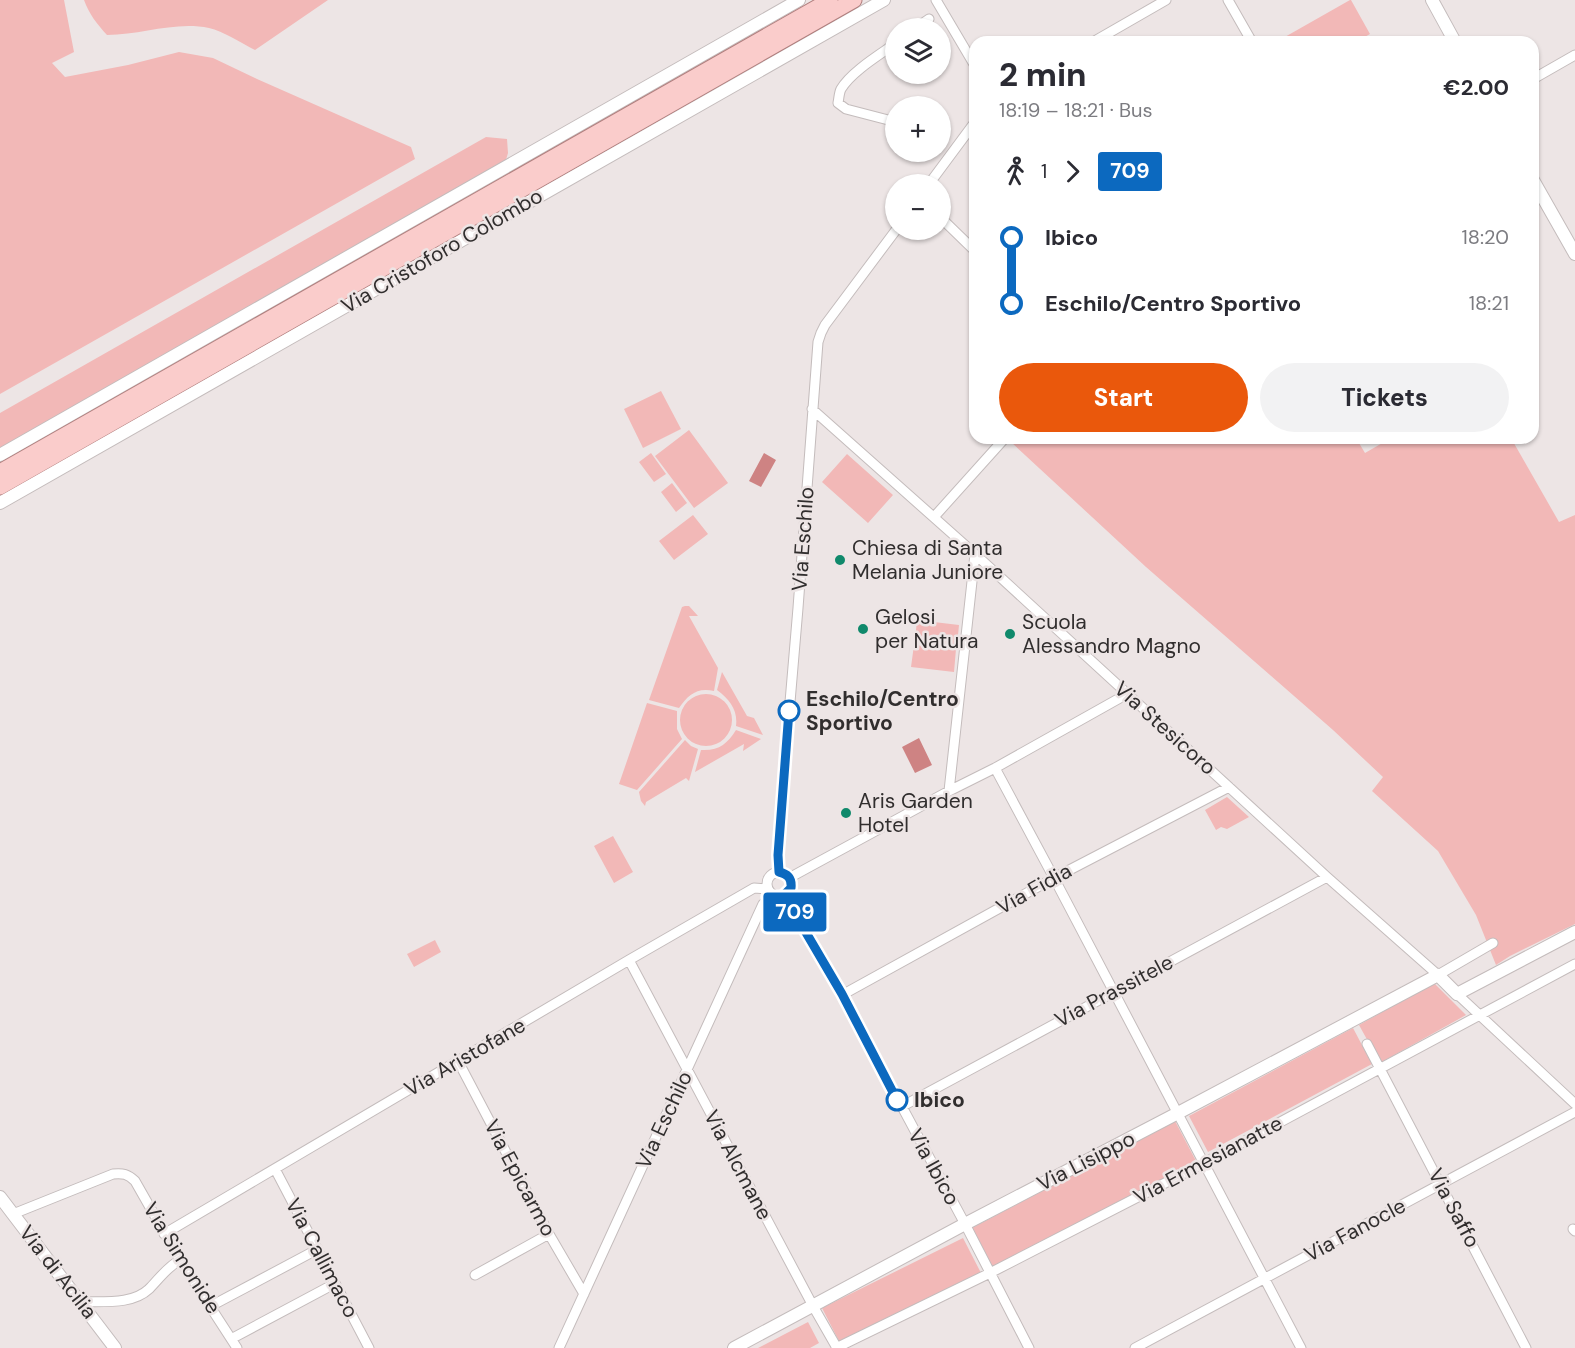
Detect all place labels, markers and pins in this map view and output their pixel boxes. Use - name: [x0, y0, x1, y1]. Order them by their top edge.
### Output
- place label: Chiesa di Santa Melania Juniore: [852, 534, 1003, 586]
- marker: Chiesa di Santa Melania Juniore: [833, 553, 847, 567]
- place label: Gelosi per Natura: [875, 603, 979, 655]
- place label: Scuola Alessandro Magno: [1022, 608, 1201, 660]
- marker: Gelosi per Natura: [856, 622, 870, 636]
- marker: Scuola Alessandro Magno: [1003, 627, 1017, 641]
- place label: Eschilo/Centro Sportivo: [806, 685, 959, 737]
- marker: Eschilo/Centro Sportivo: [778, 700, 800, 722]
- place label: Aris Garden Hotel: [858, 787, 973, 839]
- marker: Aris Garden Hotel: [839, 806, 853, 820]
- place label: Ibico: [914, 1086, 965, 1114]
- marker: Ibico: [886, 1089, 908, 1111]

